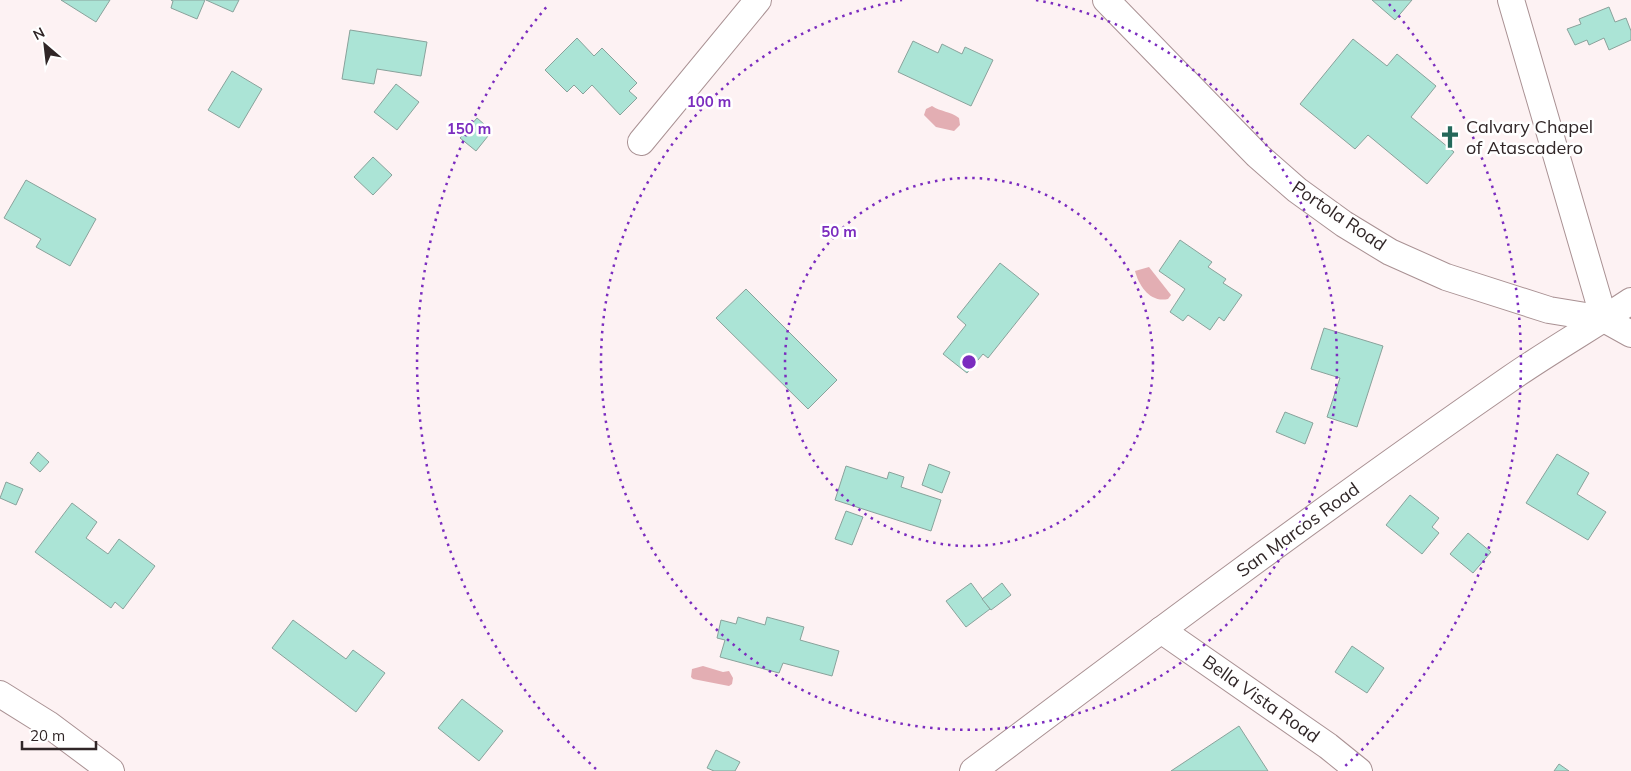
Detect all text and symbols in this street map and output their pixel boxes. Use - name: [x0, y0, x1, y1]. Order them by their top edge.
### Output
- north arrow: [20, 20, 70, 70]
- text: N: [30, 23, 48, 44]
- text: 100 m: [687, 92, 731, 111]
- place label: Calvary Chapel of Atascadero: [1466, 115, 1593, 159]
- text: 150 m: [447, 119, 491, 138]
- church icon: Calvary Chapel of Atascadero: [1437, 124, 1463, 150]
- street label: Portola Road: [1288, 176, 1391, 256]
- text: 50 m: [821, 222, 857, 241]
- centre of rings: [960, 353, 978, 371]
- street label: San Marcos Road: [1232, 477, 1364, 582]
- street label: Bella Vista Road: [1198, 650, 1324, 748]
- scale bar: [22, 718, 96, 750]
- text: 20 m: [30, 726, 65, 745]

